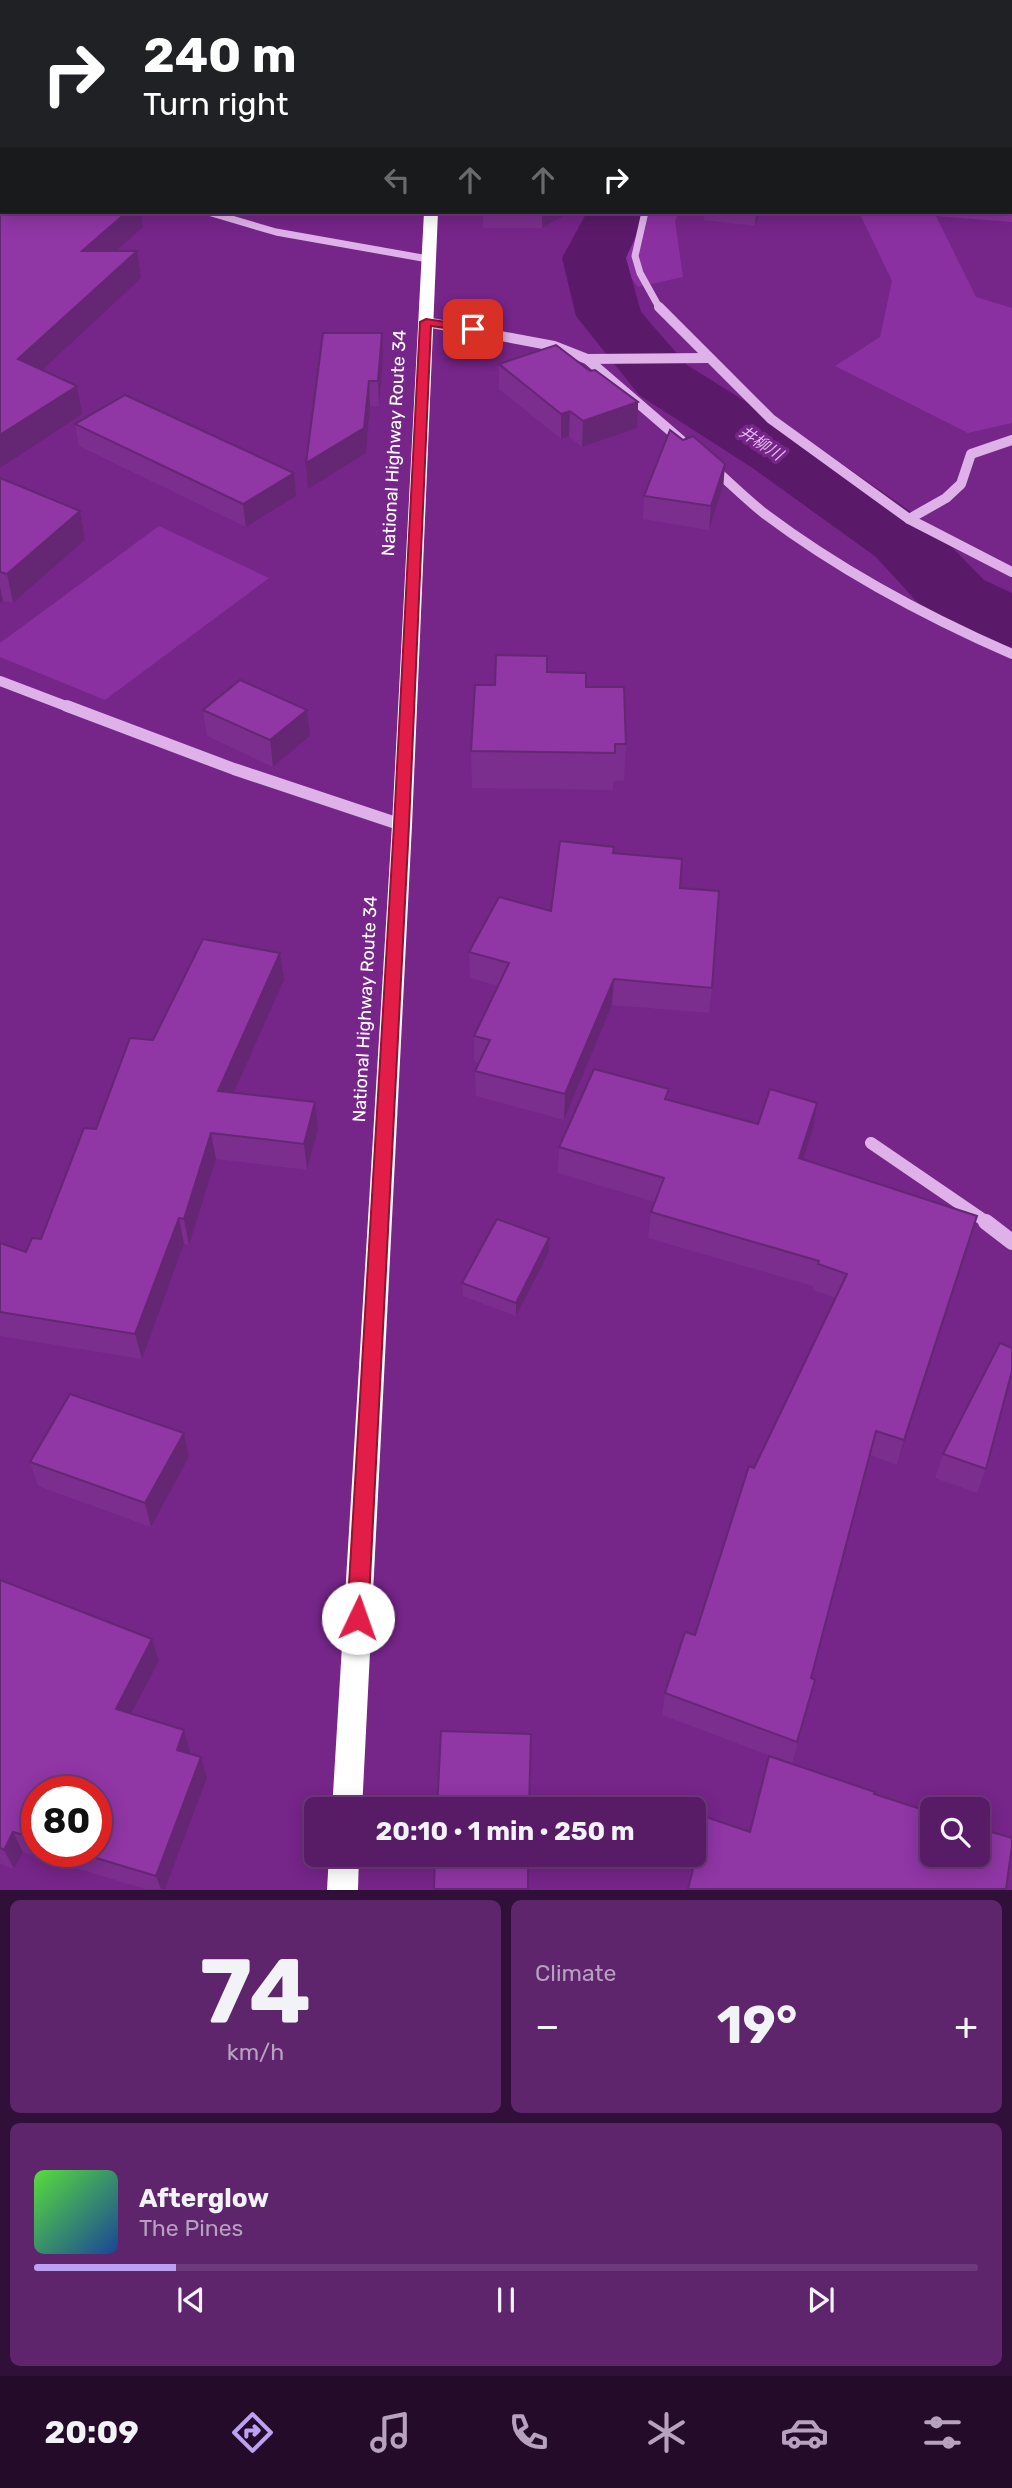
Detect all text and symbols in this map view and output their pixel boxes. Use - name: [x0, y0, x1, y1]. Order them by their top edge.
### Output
- text: 240 m: [143, 26, 297, 84]
- icon: right: [28, 28, 119, 119]
- text: Turn right: [143, 85, 288, 123]
- icon: left: [378, 161, 416, 199]
- icon: ahead: [451, 161, 489, 199]
- icon: ahead: [524, 161, 562, 199]
- icon: right: [597, 161, 635, 199]
- pin: [443, 299, 503, 359]
- icon: arrive: [454, 310, 492, 348]
- street label: National Highway Route 34: [377, 329, 411, 557]
- water label: 井柳川: [736, 422, 788, 465]
- street label: National Highway Route 34: [348, 895, 382, 1123]
- position arrow: [321, 1581, 395, 1655]
- speed limit sign: 80: [21, 1776, 112, 1867]
- map controls: [920, 1797, 990, 1867]
- button: search: [920, 1797, 990, 1867]
- text: 20:10 · 1 min · 250 m: [375, 1816, 635, 1847]
- text: 74: [200, 1938, 311, 2046]
- text: Climate: [535, 1959, 616, 1987]
- text: 19°: [717, 1994, 797, 2056]
- text: −: [535, 2003, 560, 2049]
- text: +: [954, 2003, 978, 2049]
- text: km/h: [227, 2038, 284, 2066]
- text: Afterglow: [139, 2183, 269, 2214]
- text: The Pines: [139, 2214, 243, 2242]
- icon: previous: [172, 2281, 210, 2319]
- icon: pause: [487, 2281, 525, 2319]
- icon: next: [802, 2281, 840, 2319]
- icon: directions: [228, 2408, 277, 2457]
- icon: music: [366, 2408, 415, 2457]
- icon: phone: [504, 2408, 553, 2457]
- icon: climate: [642, 2408, 691, 2457]
- icon: car: [780, 2408, 829, 2457]
- icon: filters: [918, 2408, 967, 2457]
- text: 20:09: [45, 2413, 139, 2451]

